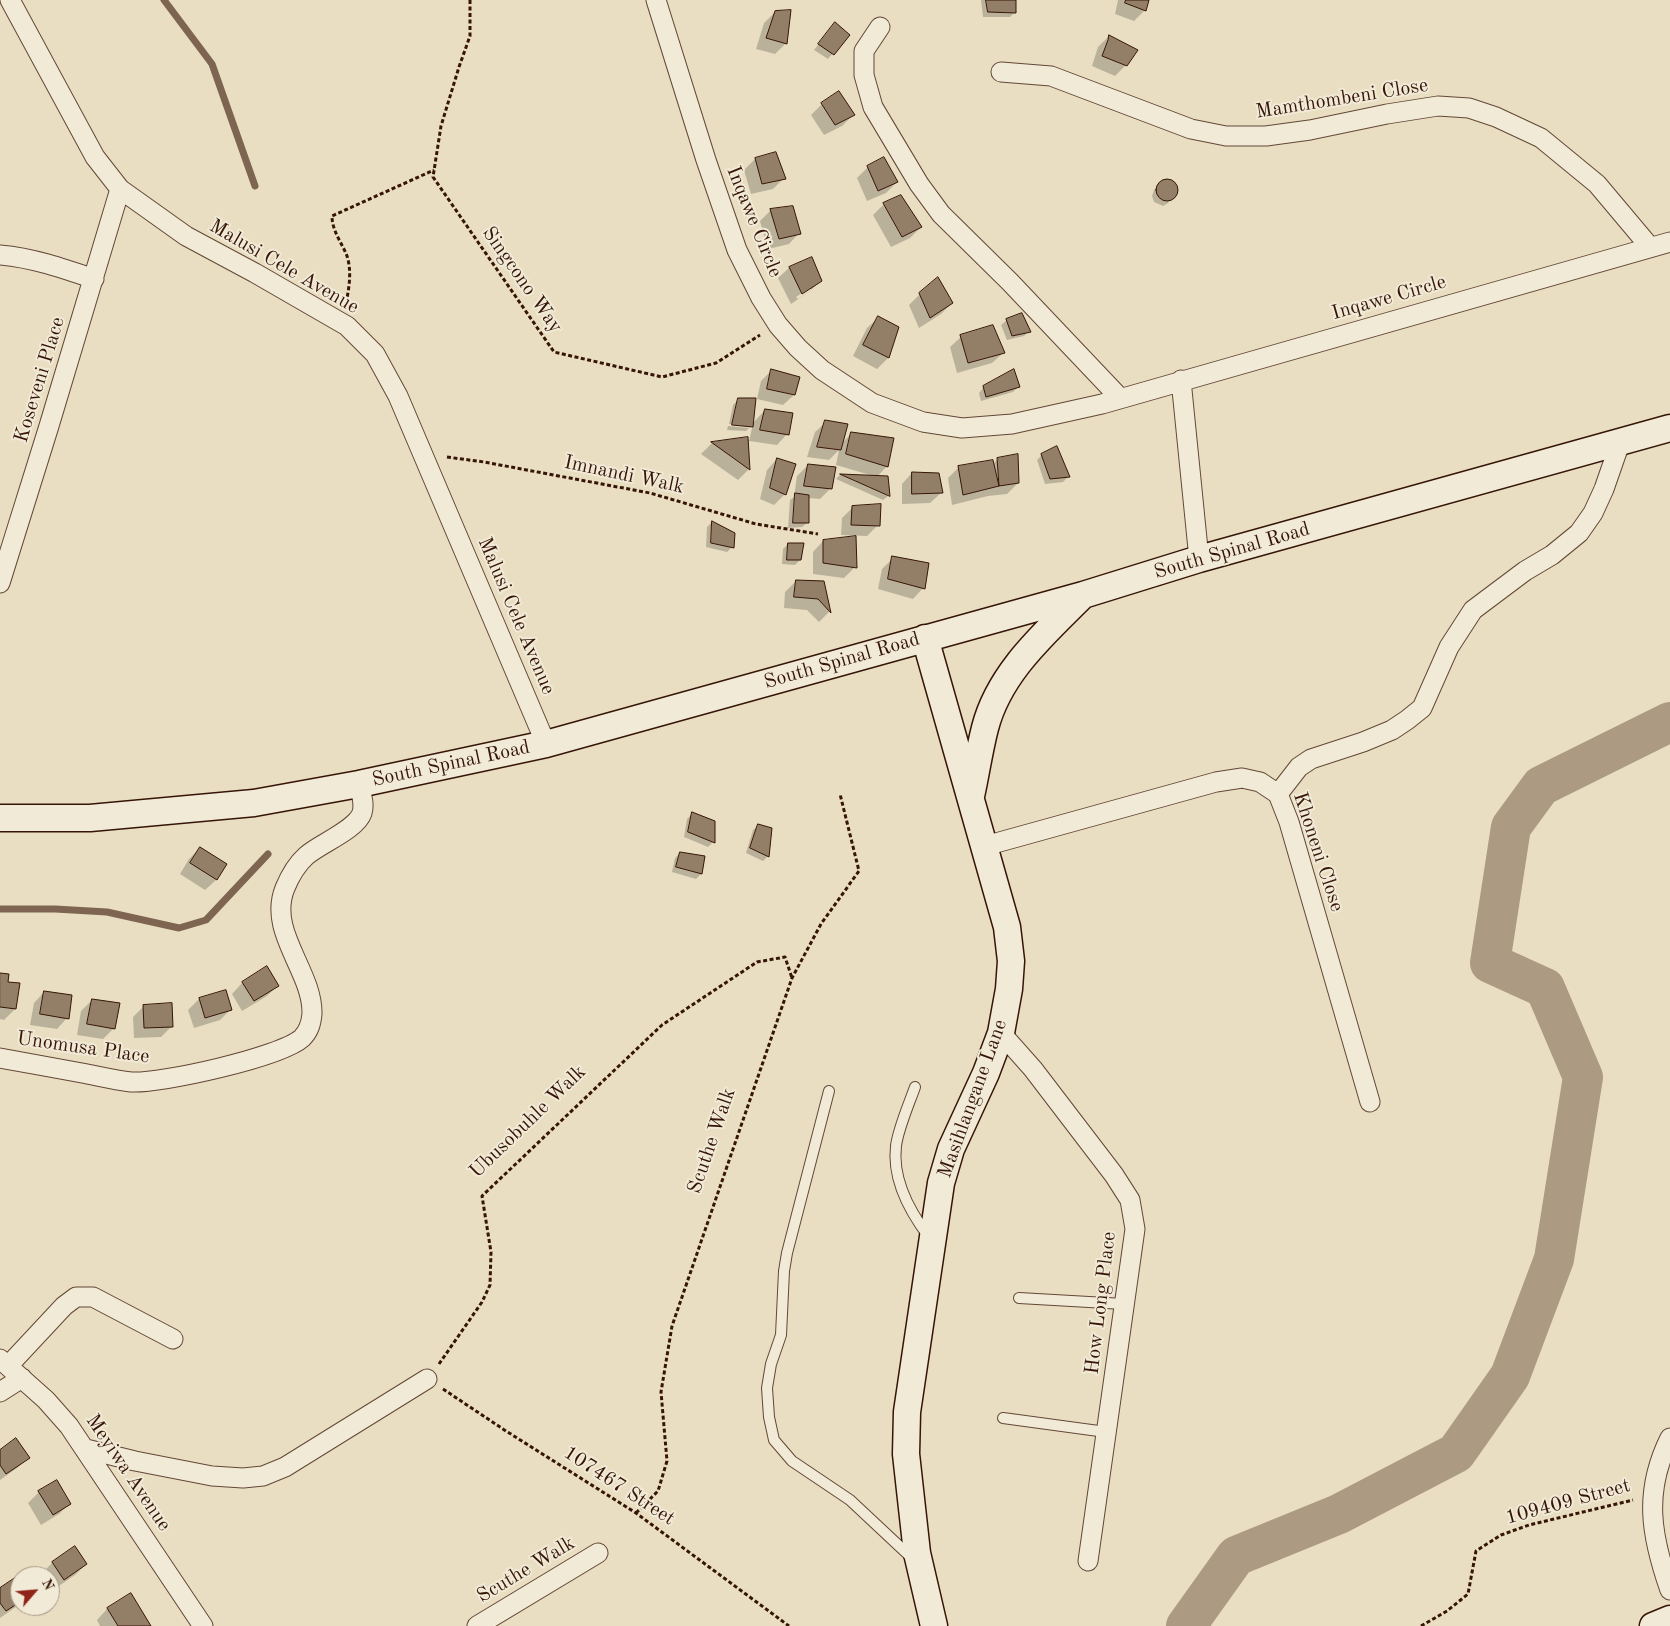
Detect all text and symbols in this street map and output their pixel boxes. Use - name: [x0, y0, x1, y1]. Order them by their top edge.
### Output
- street label: Mamthombeni Close: [1254, 74, 1430, 124]
- street label: Inqawe Circle: [721, 163, 787, 281]
- street label: Malusi Cele Avenue: [205, 214, 363, 320]
- street label: Singcono Way: [477, 222, 567, 338]
- street label: Inqawe Circle: [1329, 270, 1449, 326]
- street label: Koseveni Place: [9, 314, 71, 446]
- street label: Imnandi Walk: [562, 451, 686, 499]
- street label: South Spinal Road: [1151, 517, 1313, 585]
- street label: Malusi Cele Avenue: [472, 534, 560, 698]
- street label: South Spinal Road: [761, 627, 923, 695]
- street label: South Spinal Road: [370, 736, 532, 792]
- street label: Khoneni Close: [1287, 789, 1349, 915]
- street label: Masihlangane Lane: [933, 1016, 1013, 1182]
- street label: Unomusa Place: [15, 1027, 151, 1069]
- street label: Ubusobuhle Walk: [465, 1060, 591, 1184]
- street label: Scuthe Walk: [683, 1085, 741, 1197]
- street label: How Long Place: [1080, 1230, 1122, 1376]
- street label: Meyiwa Avenue: [80, 1410, 176, 1536]
- street label: 107467 Street: [559, 1441, 679, 1531]
- street label: 109409 Street: [1503, 1474, 1633, 1530]
- street label: Scuthe Walk: [473, 1531, 579, 1609]
- north arrow: [10, 1566, 60, 1616]
- text: N: [39, 1577, 56, 1593]

